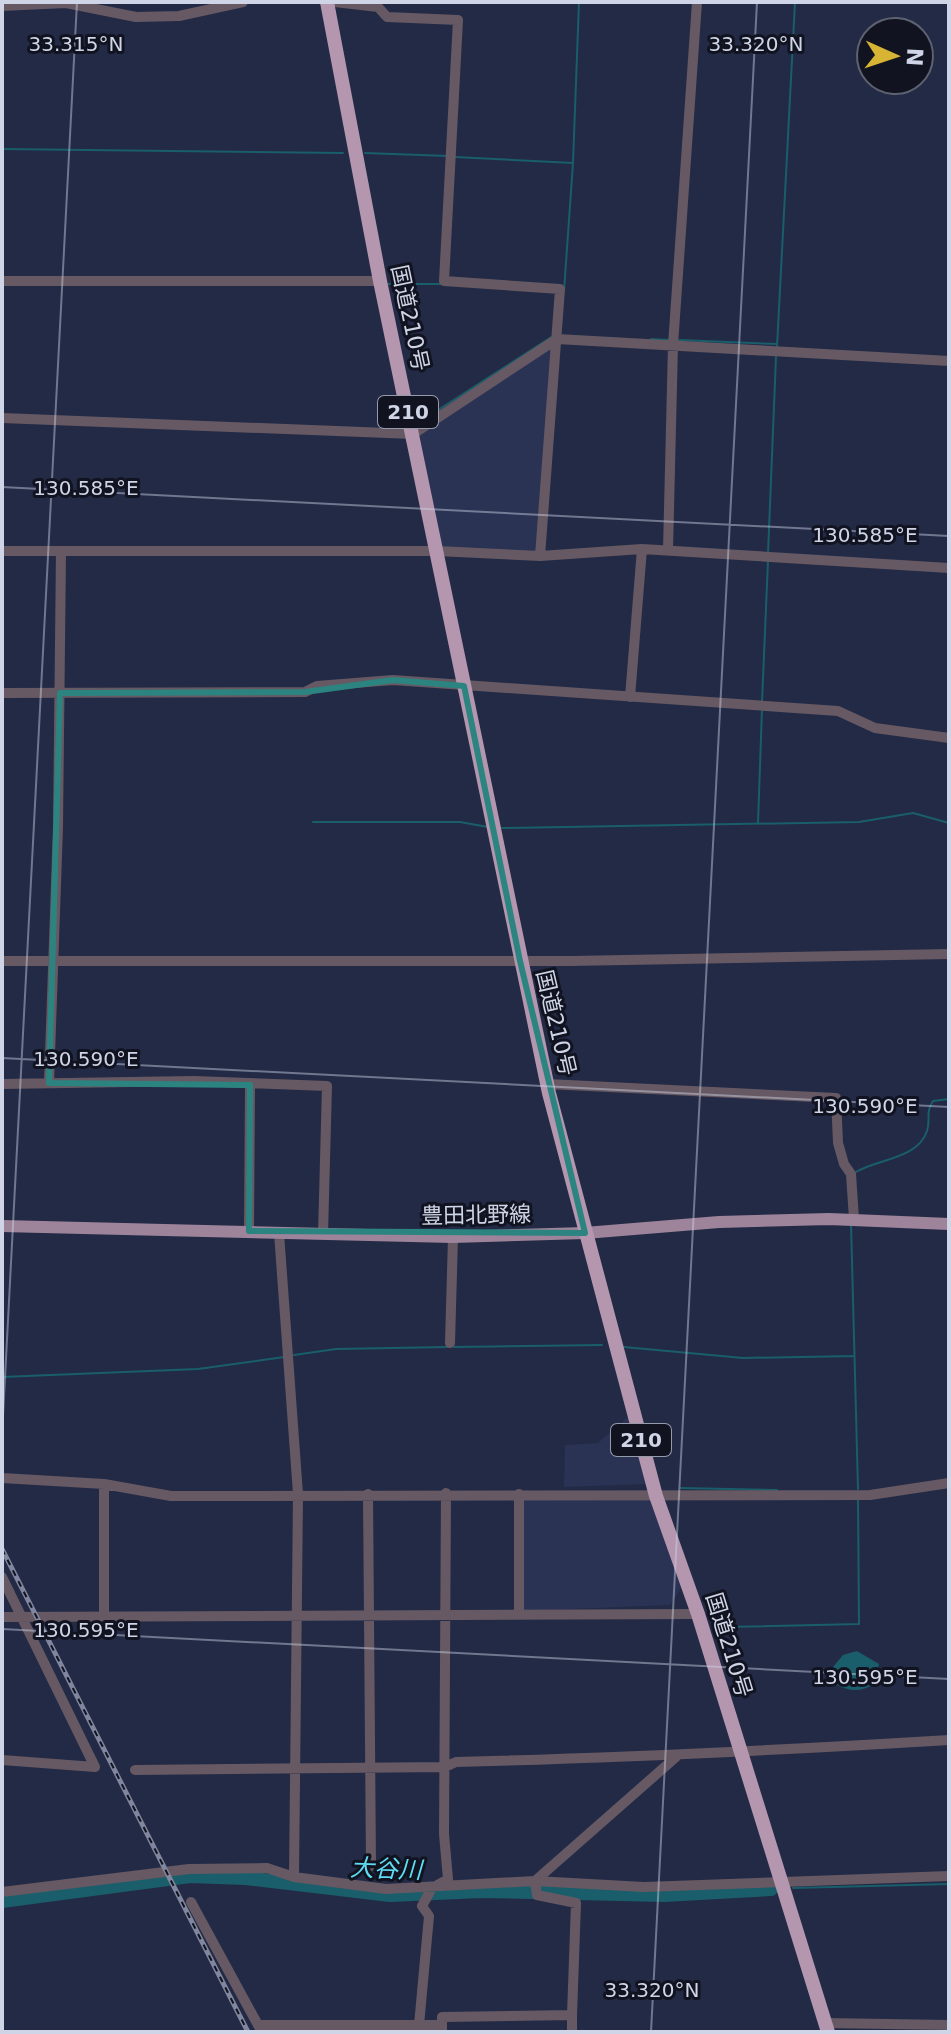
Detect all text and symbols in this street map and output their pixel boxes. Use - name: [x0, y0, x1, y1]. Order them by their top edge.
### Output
- north arrow: [855, 16, 935, 96]
- text: 33.315°N: [29, 32, 123, 56]
- text: 33.320°N: [709, 32, 803, 56]
- text: N: [902, 47, 927, 67]
- street label: 国道210号: [387, 263, 433, 373]
- road number: 210: [378, 396, 438, 428]
- text: 130.585°E: [33, 476, 139, 500]
- text: 130.585°E: [812, 523, 918, 547]
- street label: 国道210号: [532, 968, 580, 1078]
- text: 130.590°E: [33, 1047, 139, 1071]
- text: 130.590°E: [812, 1094, 918, 1118]
- street label: 豊田北野線: [421, 1202, 531, 1228]
- road number: 210: [611, 1424, 671, 1456]
- street label: 国道210号: [701, 1590, 757, 1700]
- text: 130.595°E: [33, 1618, 139, 1642]
- text: 130.595°E: [812, 1665, 918, 1689]
- water label: 大谷川: [350, 1854, 425, 1884]
- text: 33.320°N: [605, 1978, 699, 2002]

